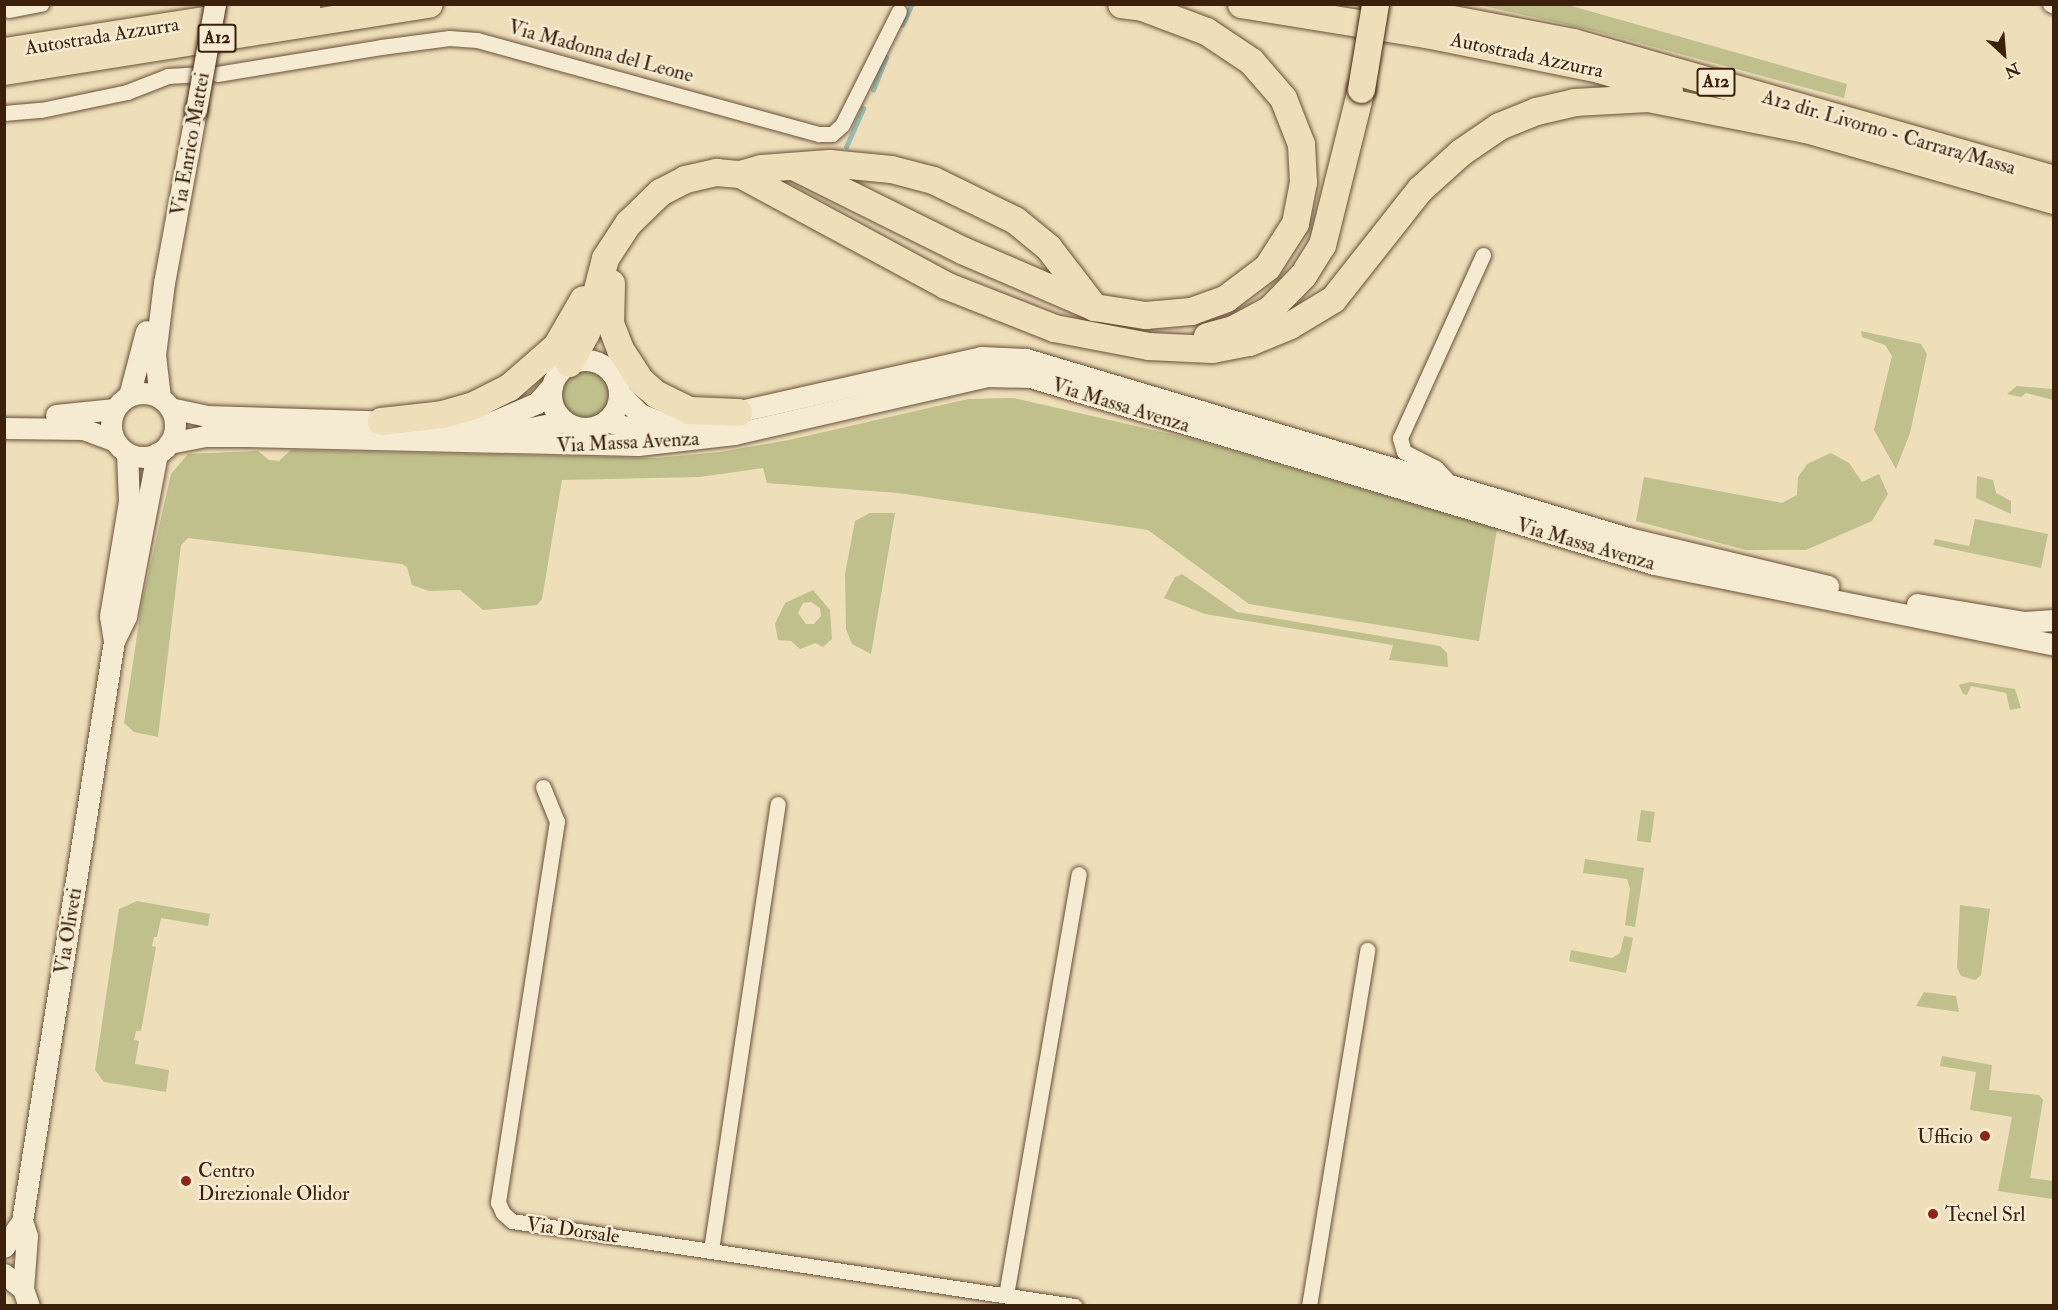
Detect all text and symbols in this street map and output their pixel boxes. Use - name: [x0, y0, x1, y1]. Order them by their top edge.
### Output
- street label: Autostrada Azzurra: [23, 12, 181, 60]
- street label: Via Madonna del Leone: [506, 15, 696, 87]
- road number: A12: [198, 23, 236, 53]
- north arrow: [1974, 24, 2034, 84]
- street label: Autostrada Azzurra: [1448, 27, 1606, 83]
- text: N: [2001, 58, 2023, 82]
- road number: A12: [1696, 67, 1736, 97]
- street label: Via Enrico Mattei: [166, 70, 214, 218]
- street label: A12 dir. Livorno - Carrara/Massa: [1759, 84, 2019, 180]
- street label: Via Massa Avenza: [1049, 373, 1193, 437]
- street label: Via Massa Avenza: [556, 426, 700, 458]
- street label: Via Massa Avenza: [1514, 513, 1658, 575]
- street label: Via Oliveti: [49, 886, 87, 976]
- place label: Ufficio: [1917, 1124, 1973, 1148]
- marker: Ufficio: [1978, 1129, 1992, 1143]
- place label: Centro Direzionale Olidor: [198, 1158, 349, 1205]
- marker: Centro Direzionale Olidor: [179, 1174, 193, 1188]
- place label: Tecnel Srl: [1945, 1202, 2025, 1226]
- marker: Tecnel Srl: [1926, 1207, 1940, 1221]
- street label: Via Dorsale: [525, 1212, 621, 1248]

